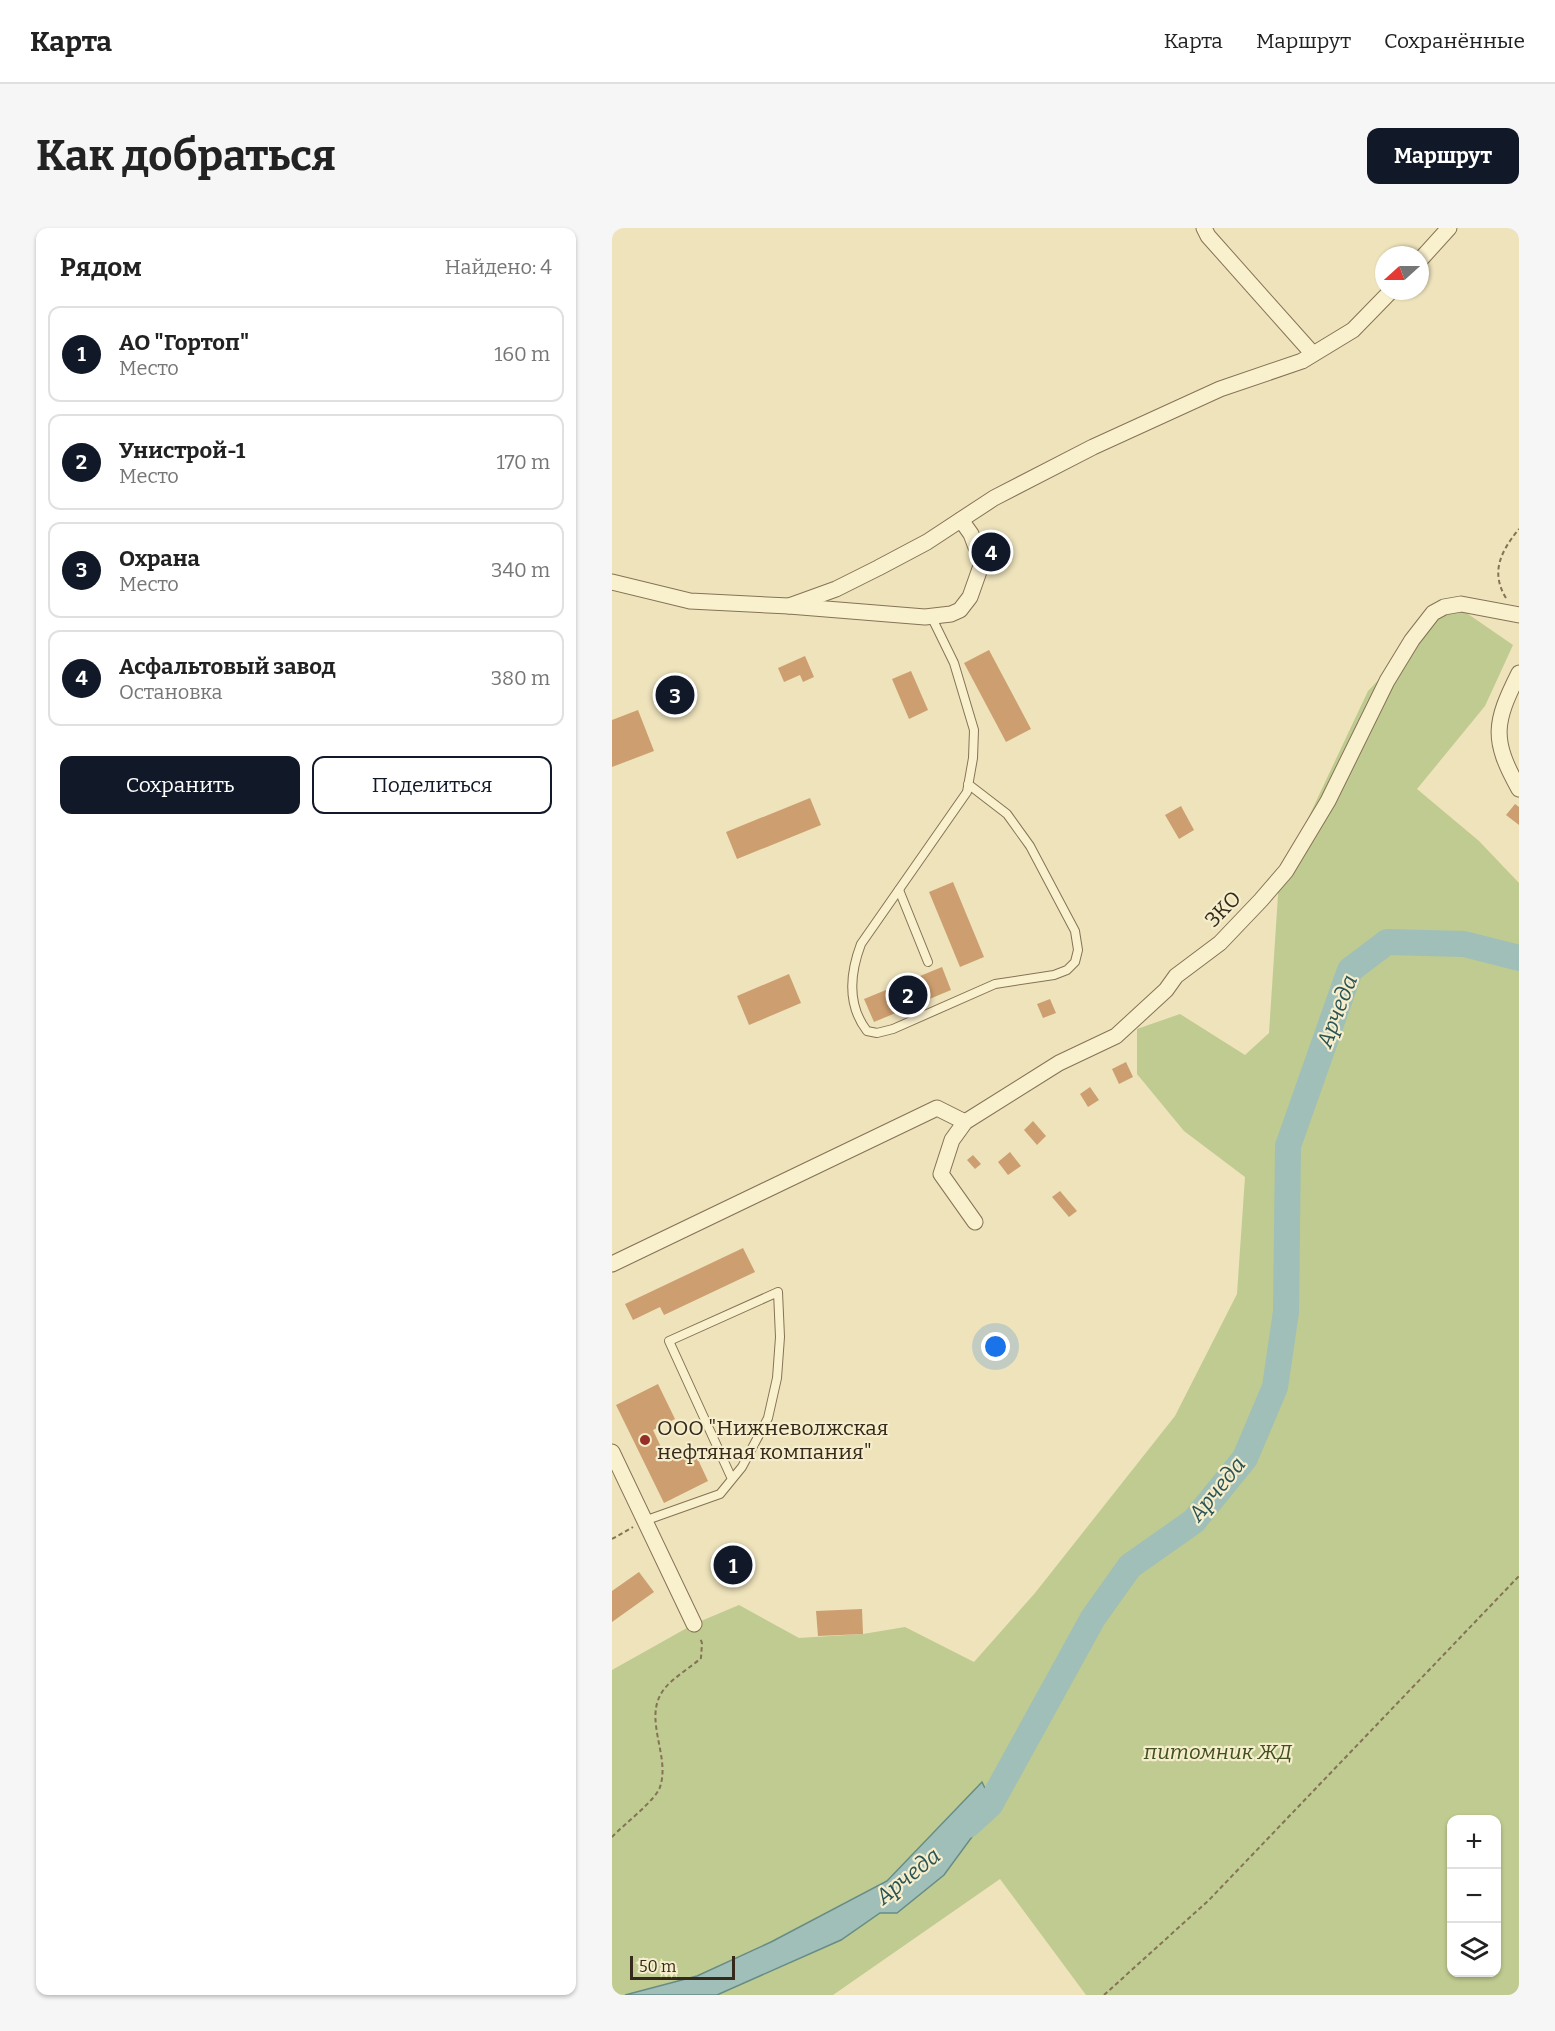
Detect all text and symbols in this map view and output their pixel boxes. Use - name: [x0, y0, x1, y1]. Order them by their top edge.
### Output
- text: Карта: [30, 25, 112, 58]
- text: Карта: [1164, 28, 1223, 54]
- text: Маршрут: [1256, 28, 1351, 54]
- text: Сохранённые: [1384, 28, 1525, 54]
- button: Маршрут: [1367, 128, 1519, 184]
- text: Как добраться: [36, 131, 336, 181]
- north arrow: [1375, 246, 1429, 300]
- text: Рядом: [60, 252, 142, 283]
- text: Найдено: 4: [445, 255, 552, 279]
- text: АО "Гортоп": [119, 329, 249, 356]
- text: 1: [77, 342, 86, 366]
- text: 160 m: [494, 342, 550, 366]
- text: Место: [119, 356, 179, 380]
- text: Унистрой-1: [119, 437, 245, 464]
- text: 2: [76, 450, 87, 474]
- text: 170 m: [497, 450, 550, 474]
- text: Место: [119, 464, 179, 488]
- pin: 4: [972, 530, 1010, 574]
- text: Охрана: [119, 545, 200, 572]
- text: 3: [76, 558, 87, 582]
- text: 340 m: [491, 558, 550, 582]
- text: Место: [119, 572, 179, 596]
- text: Асфальтовый завод: [119, 653, 336, 680]
- text: 4: [75, 666, 88, 690]
- text: 380 m: [491, 666, 550, 690]
- pin: 3: [656, 672, 694, 718]
- text: Остановка: [119, 680, 222, 704]
- button: Сохранить: [60, 756, 300, 814]
- button: Поделиться: [312, 756, 552, 814]
- street label: ЗКО: [1199, 885, 1247, 933]
- water label: Арчеда: [1311, 971, 1363, 1052]
- pin: 2: [888, 972, 928, 1017]
- your location: [981, 1332, 1010, 1361]
- place label: ООО "Нижневолжская нефтяная компания": [657, 1415, 888, 1465]
- marker: ООО "Нижневолжская нефтяная компания": [638, 1433, 652, 1447]
- water label: Арчеда: [1182, 1451, 1251, 1528]
- pin: 1: [714, 1542, 752, 1588]
- park label: питомник ЖД: [1143, 1739, 1293, 1765]
- map controls: [1447, 1815, 1501, 1977]
- button: +: [1447, 1815, 1501, 1869]
- water label: Арчеда: [869, 1842, 946, 1911]
- button: −: [1447, 1869, 1501, 1923]
- button: layers: [1447, 1923, 1501, 1977]
- scale bar: [630, 1953, 735, 1980]
- text: 50 m: [639, 1957, 676, 1976]

